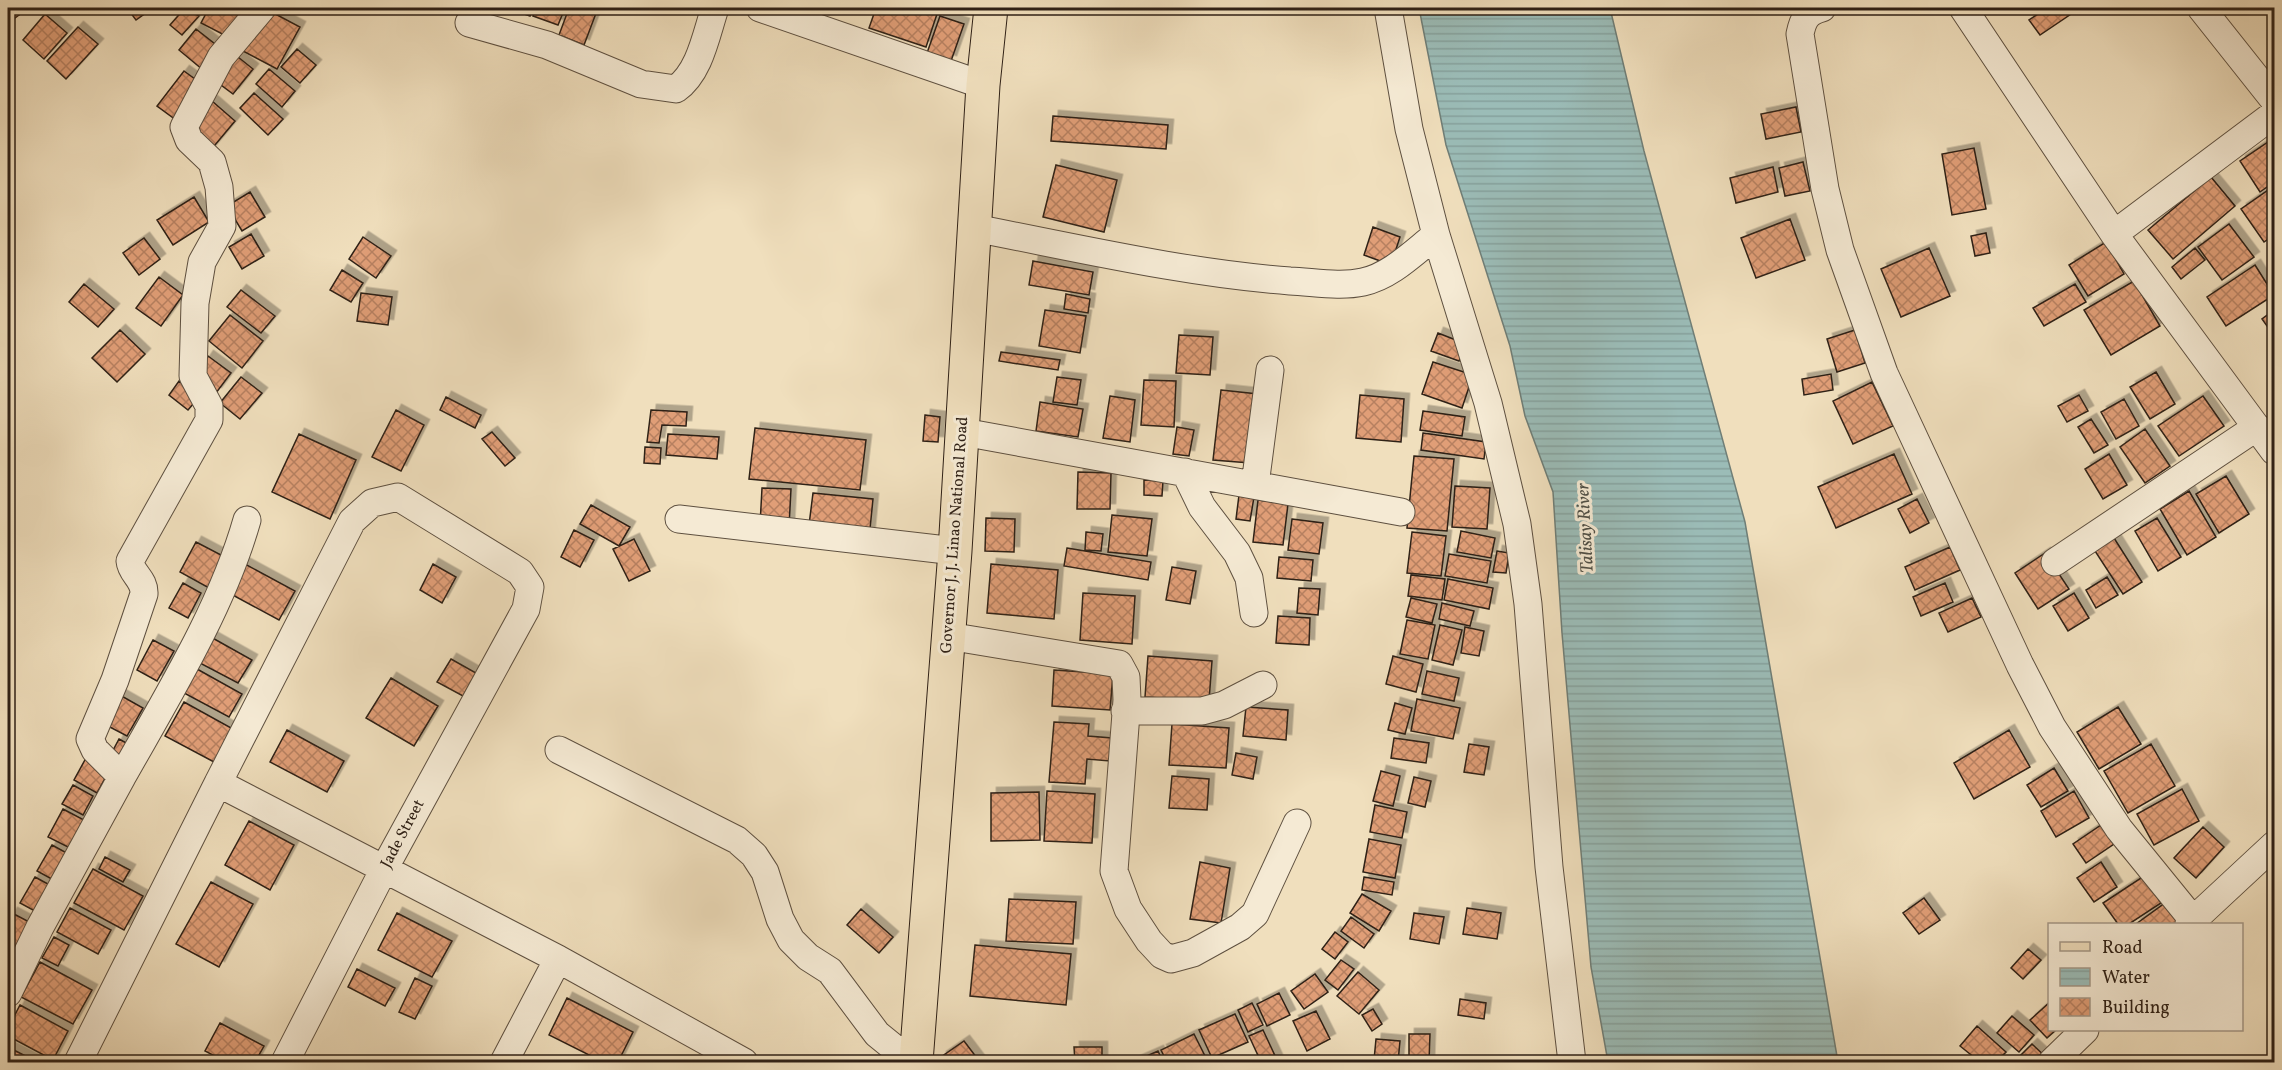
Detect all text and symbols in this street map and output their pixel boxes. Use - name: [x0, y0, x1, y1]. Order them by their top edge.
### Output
- street label: Governor J. J. Linao National Road: [936, 416, 974, 654]
- water label: Talisay River: [1571, 482, 1601, 574]
- street label: Jade Street: [376, 795, 430, 872]
- legend: [2048, 923, 2243, 1031]
- text: Road: [2102, 936, 2143, 961]
- text: Water: [2102, 966, 2150, 991]
- text: Building: [2102, 996, 2170, 1021]

